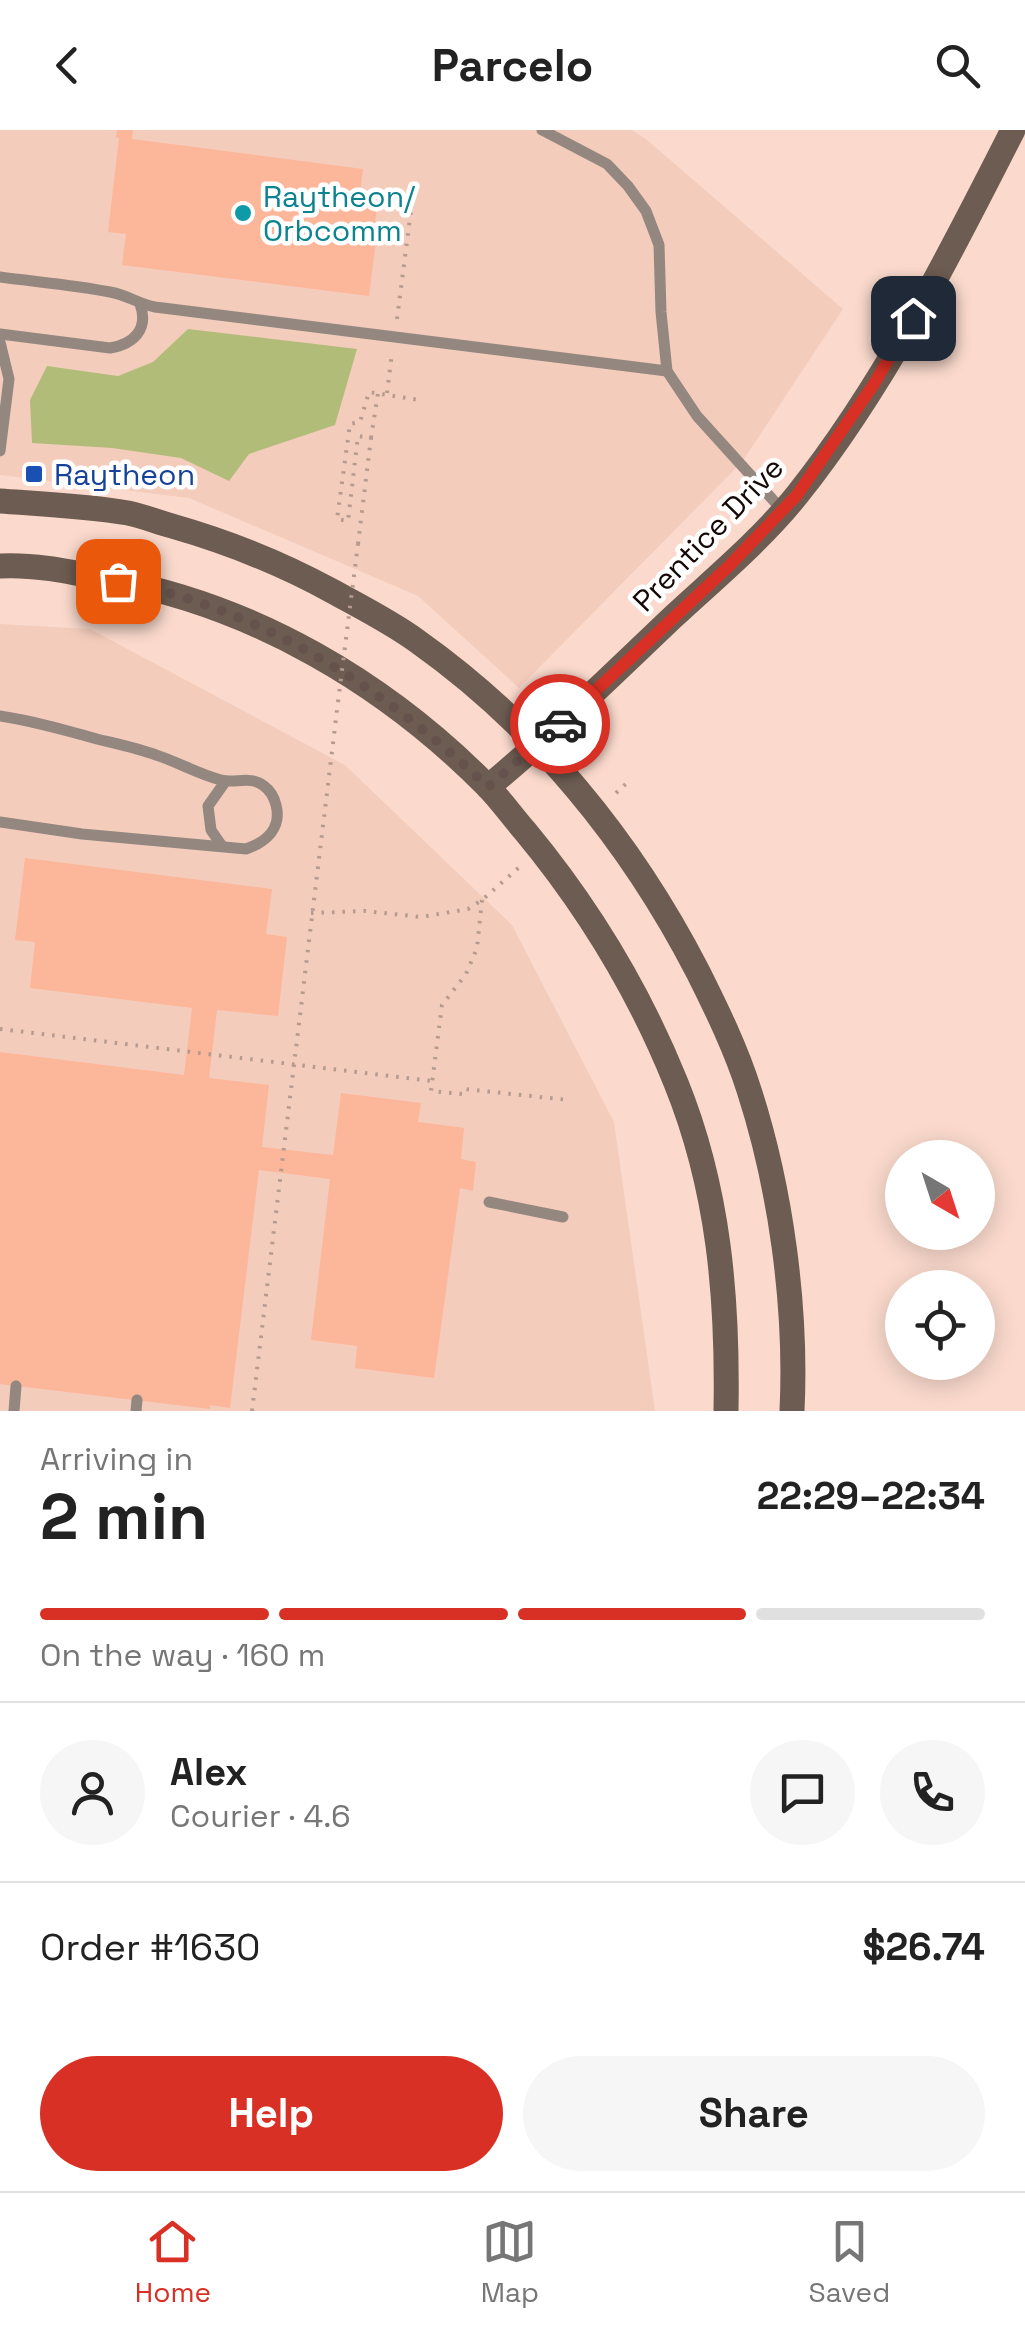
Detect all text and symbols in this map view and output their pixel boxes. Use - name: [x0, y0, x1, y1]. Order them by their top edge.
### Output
- text: Parcelo: [432, 37, 593, 94]
- icon: back: [40, 38, 95, 93]
- icon: search: [930, 38, 985, 93]
- place label: Raytheon/ Orbcomm: [263, 177, 416, 250]
- marker: Raytheon/ Orbcomm: [232, 202, 254, 224]
- pin: [871, 276, 956, 361]
- icon: home: [886, 291, 941, 346]
- street label: Prentice Drive: [624, 448, 792, 620]
- place label: Raytheon: [54, 455, 195, 494]
- marker: Raytheon: [23, 463, 45, 485]
- pin: [76, 539, 161, 624]
- icon: bag: [91, 554, 146, 609]
- courier: [510, 674, 610, 774]
- icon: car: [533, 697, 588, 752]
- north arrow: [885, 1140, 995, 1250]
- map controls: [885, 1140, 995, 1380]
- button: locate: [885, 1270, 995, 1380]
- text: Arriving in: [40, 1439, 193, 1479]
- text: 22:29–22:34: [757, 1472, 985, 1520]
- text: 2 min: [40, 1475, 208, 1558]
- text: On the way · 160 m: [40, 1635, 325, 1675]
- button: person: [40, 1740, 145, 1845]
- button: chat: [750, 1740, 855, 1845]
- button: phone: [880, 1740, 985, 1845]
- text: Alex: [170, 1748, 247, 1796]
- text: Courier · 4.6: [170, 1796, 351, 1836]
- text: Order #1630: [40, 1923, 260, 1971]
- text: $26.74: [862, 1923, 985, 1971]
- button: Help: [40, 2056, 503, 2171]
- button: Share: [523, 2056, 985, 2171]
- tab: Home: [135, 2214, 211, 2310]
- tab: Map: [481, 2214, 539, 2310]
- tab: Saved: [809, 2214, 890, 2310]

